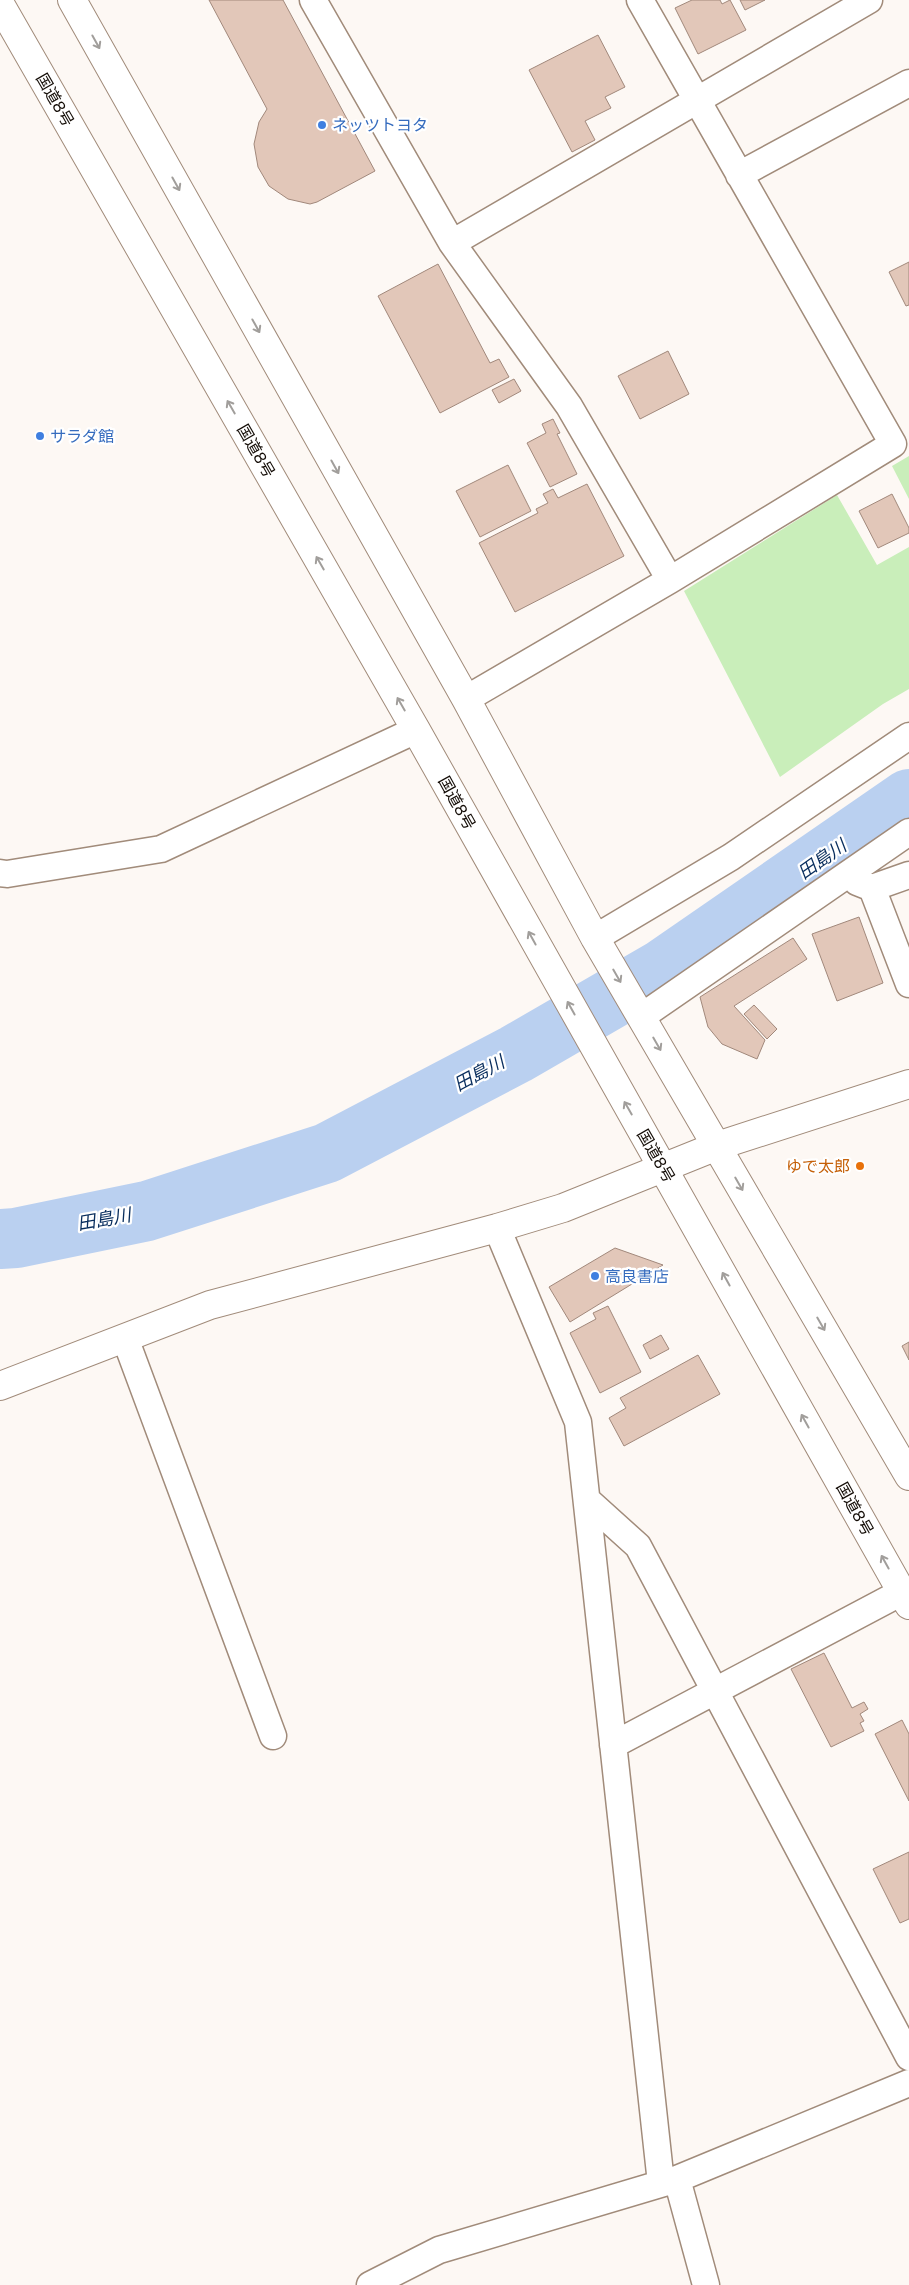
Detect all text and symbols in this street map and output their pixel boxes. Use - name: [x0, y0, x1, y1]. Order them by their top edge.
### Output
- one-way arrow: [91, 35, 101, 50]
- street label: 国道8号: [31, 69, 79, 131]
- place label: ネッツトヨタ: [332, 114, 428, 137]
- marker: ネッツトヨタ: [316, 119, 328, 131]
- one-way arrow: [172, 176, 181, 191]
- one-way arrow: [251, 318, 261, 332]
- one-way arrow: [225, 400, 235, 415]
- street label: 国道8号: [232, 420, 280, 482]
- place label: サラダ館: [50, 425, 114, 448]
- marker: サラダ館: [34, 430, 46, 442]
- one-way arrow: [331, 460, 341, 474]
- one-way arrow: [315, 557, 325, 571]
- one-way arrow: [396, 697, 406, 712]
- street label: 国道8号: [433, 772, 481, 834]
- water label: 田島川: [793, 832, 853, 885]
- one-way arrow: [526, 931, 536, 945]
- one-way arrow: [613, 968, 623, 982]
- one-way arrow: [565, 1001, 575, 1015]
- one-way arrow: [652, 1036, 662, 1050]
- water label: 田島川: [449, 1048, 510, 1097]
- one-way arrow: [623, 1101, 633, 1115]
- street label: 国道8号: [632, 1125, 680, 1187]
- place label: ゆで太郎: [786, 1155, 850, 1178]
- marker: ゆで太郎: [854, 1160, 866, 1172]
- one-way arrow: [734, 1177, 744, 1191]
- water label: 田島川: [75, 1202, 135, 1236]
- place label: 高良書店: [605, 1265, 669, 1288]
- marker: 高良書店: [589, 1270, 601, 1282]
- one-way arrow: [721, 1272, 731, 1287]
- one-way arrow: [816, 1317, 826, 1331]
- one-way arrow: [800, 1414, 810, 1428]
- street label: 国道8号: [831, 1478, 879, 1540]
- one-way arrow: [880, 1555, 890, 1570]

